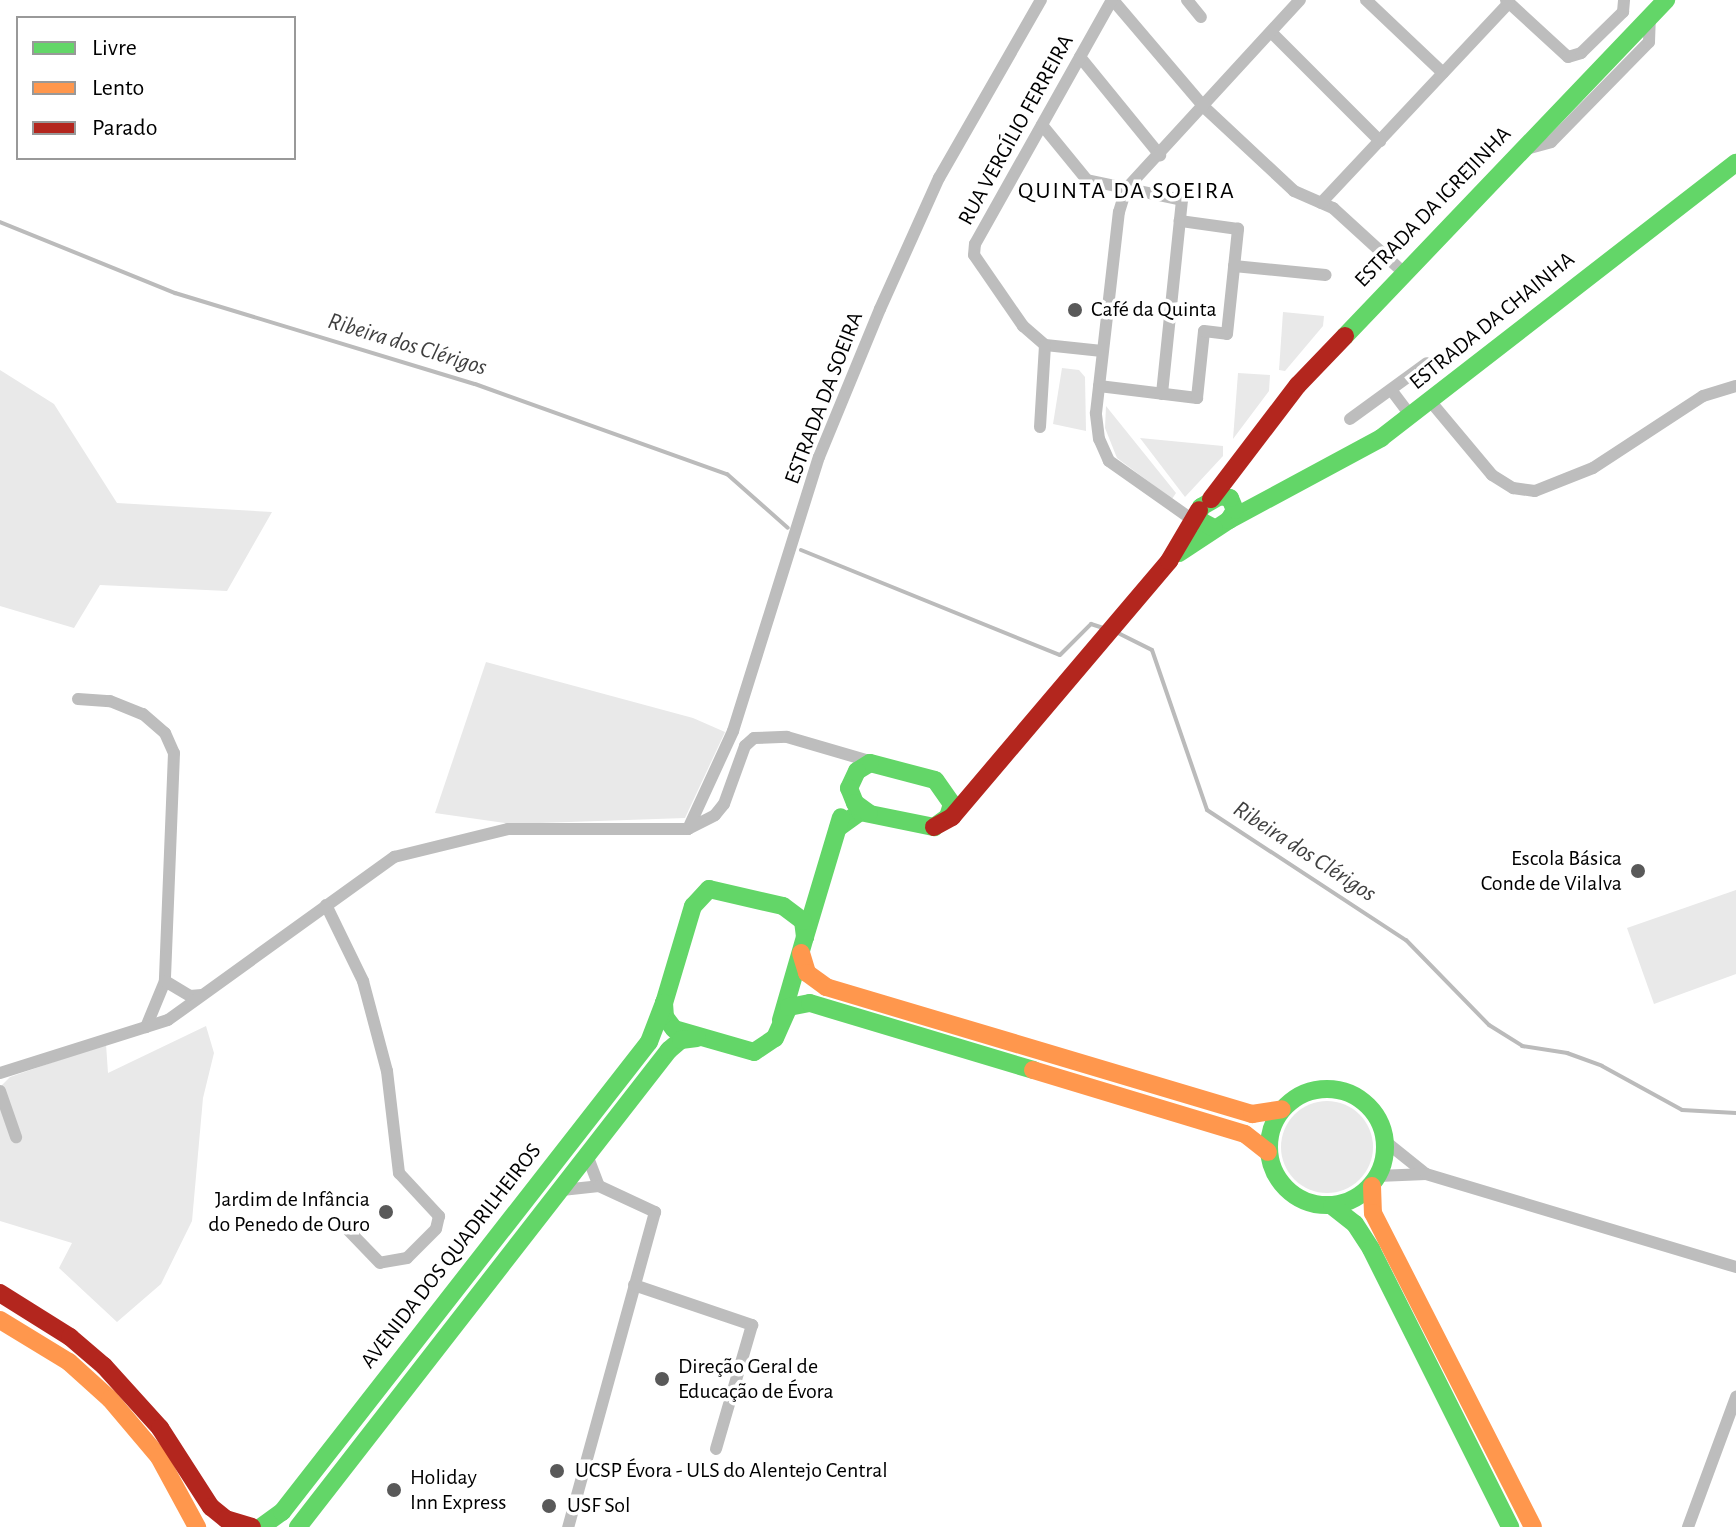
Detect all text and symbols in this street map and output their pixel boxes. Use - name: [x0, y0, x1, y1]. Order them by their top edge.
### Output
- legend: [16, 16, 296, 160]
- street label: RUA VERGÍLIO FERREIRA: [953, 30, 1079, 230]
- text: Livre: [92, 36, 137, 60]
- text: Lento: [92, 76, 144, 100]
- text: Parado: [92, 116, 158, 140]
- street label: ESTRADA DA IGREJINHA: [1349, 121, 1517, 293]
- district label: QUINTA DA SOEIRA: [1018, 178, 1236, 206]
- street label: ESTRADA DA CHAINHA: [1404, 246, 1580, 396]
- place label: Café da Quinta: [1091, 297, 1217, 323]
- marker: Café da Quinta: [1066, 301, 1084, 319]
- water label: Ribeira dos Clérigos: [324, 307, 490, 383]
- street label: ESTRADA DA SOEIRA: [779, 308, 869, 488]
- water label: Ribeira dos Clérigos: [1227, 795, 1381, 909]
- place label: Escola Básica Conde de Vilalva: [1481, 845, 1622, 896]
- marker: Escola Básica Conde de Vilalva: [1629, 862, 1647, 880]
- street label: AVENIDA DOS QUADRILHEIROS: [355, 1138, 547, 1374]
- place label: Jardim de Infância do Penedo de Ouro: [208, 1186, 370, 1238]
- marker: Jardim de Infância do Penedo de Ouro: [377, 1203, 395, 1221]
- place label: Direção Geral de Educação de Évora: [678, 1353, 834, 1404]
- marker: Direção Geral de Educação de Évora: [653, 1370, 671, 1388]
- place label: UCSP Évora - ULS do Alentejo Central: [575, 1458, 888, 1484]
- marker: UCSP Évora - ULS do Alentejo Central: [546, 1460, 568, 1482]
- place label: Holiday Inn Express: [410, 1464, 506, 1516]
- marker: Holiday Inn Express: [385, 1481, 403, 1499]
- place label: USF Sol: [567, 1493, 631, 1519]
- marker: USF Sol: [538, 1495, 560, 1517]

